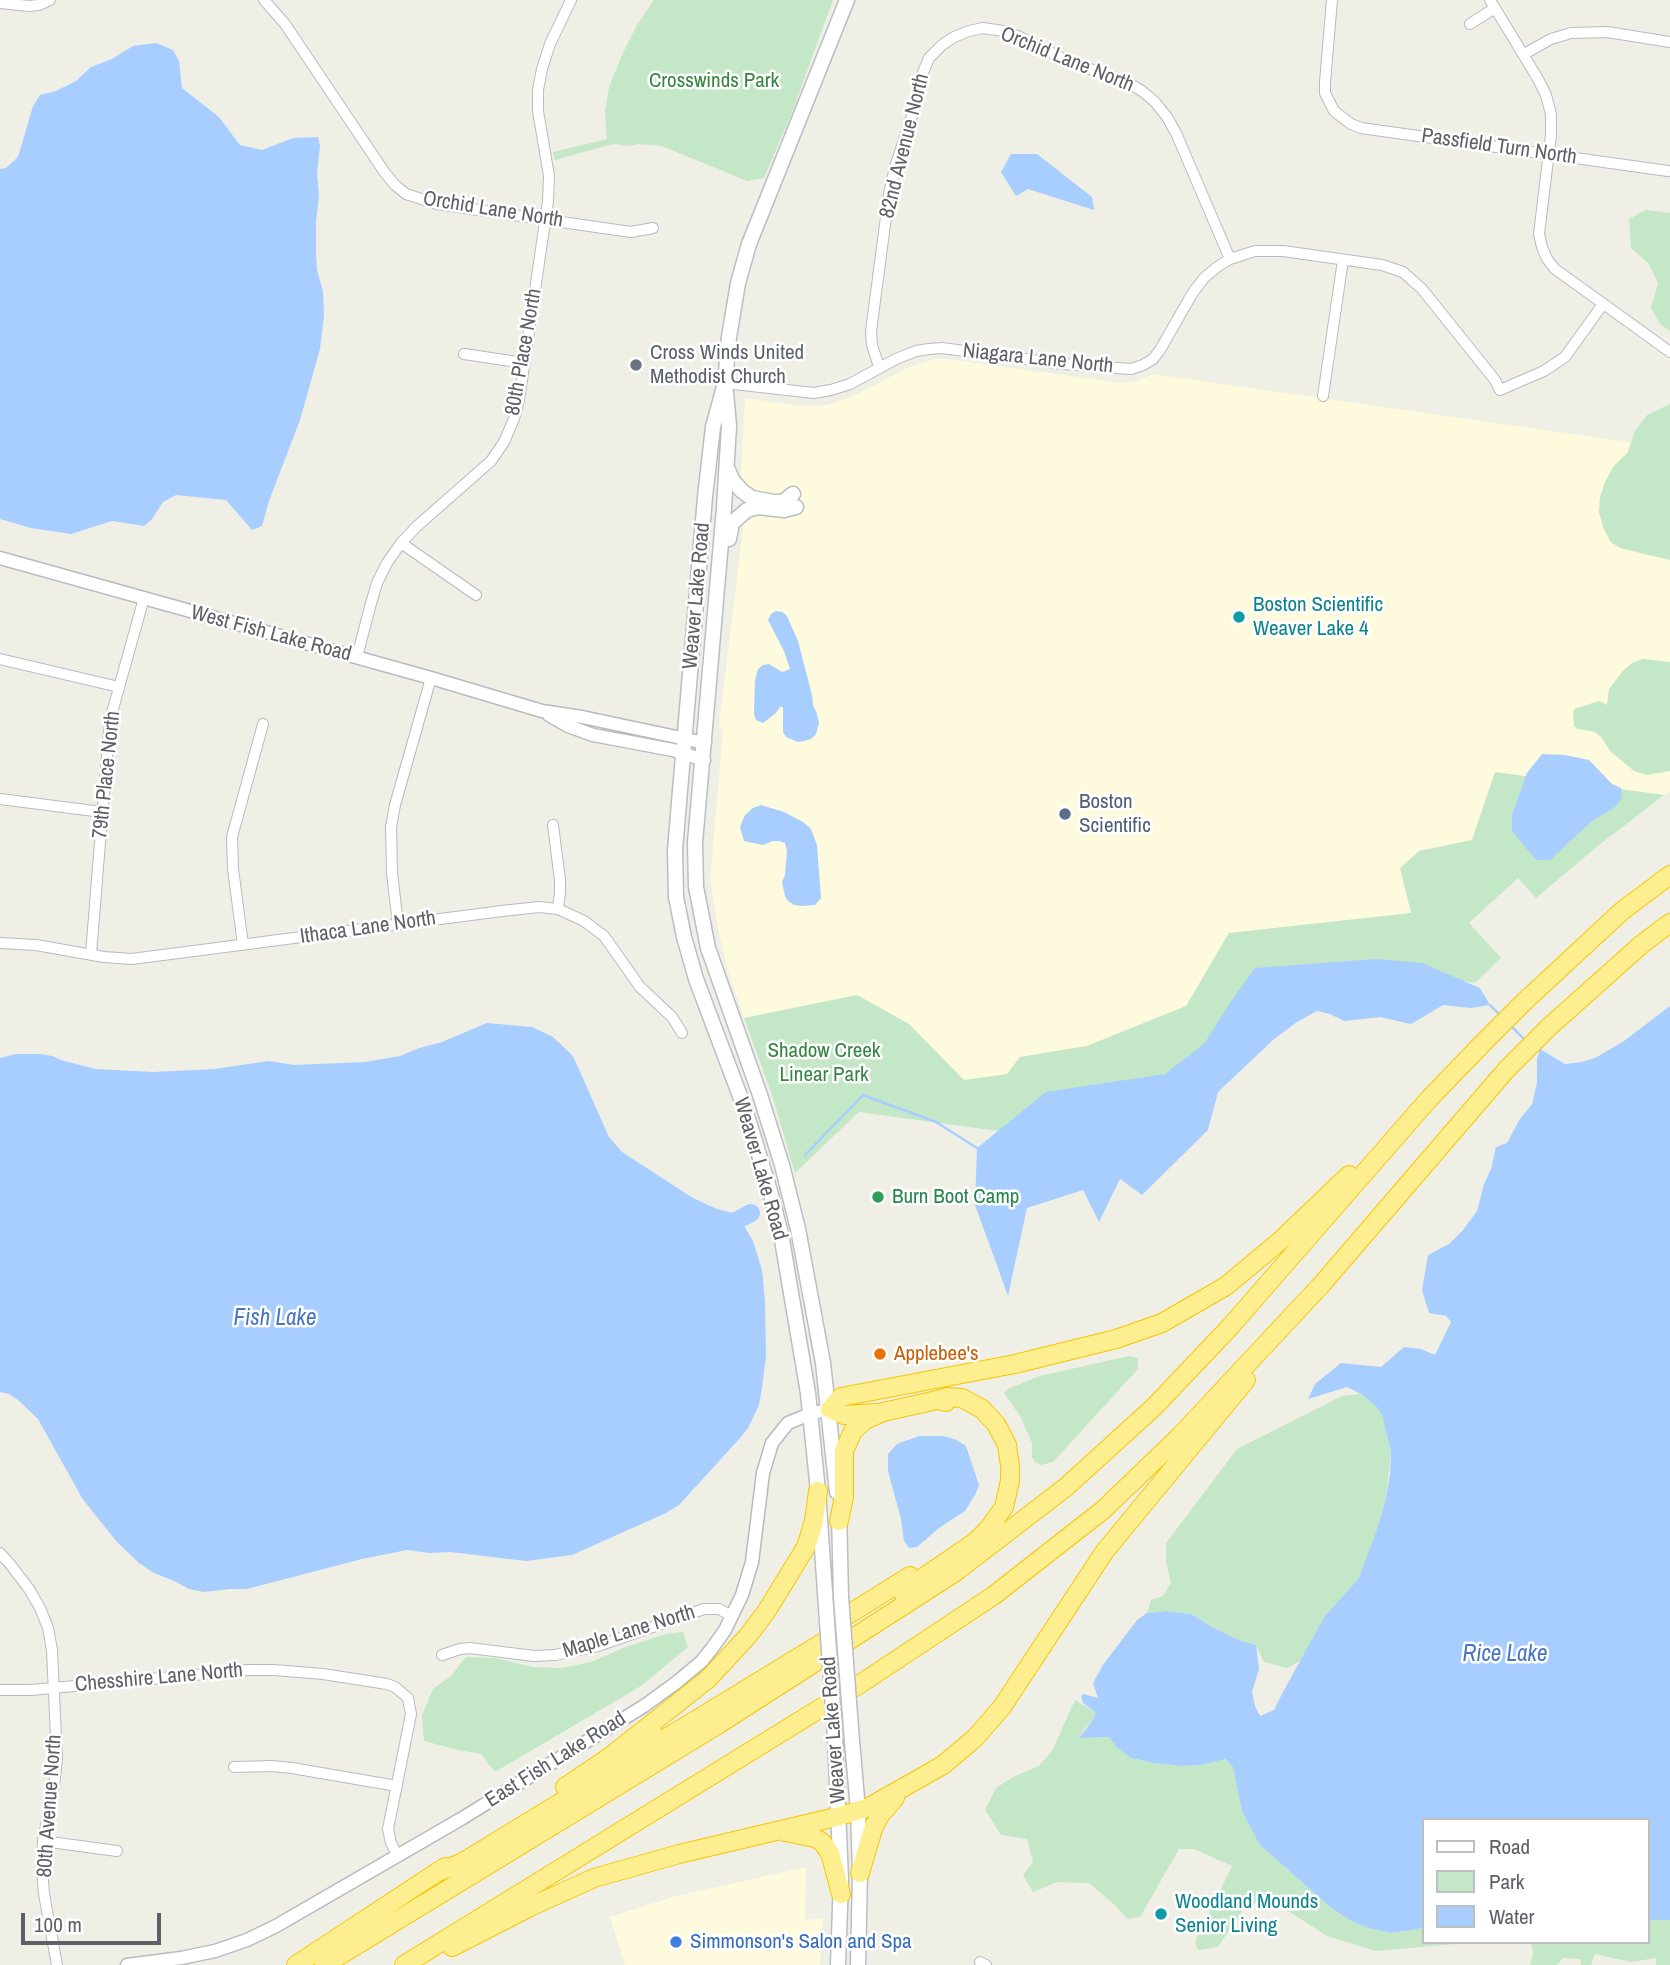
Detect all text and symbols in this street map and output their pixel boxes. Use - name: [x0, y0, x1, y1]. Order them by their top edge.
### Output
- street label: Orchid Lane North: [997, 22, 1137, 98]
- park label: Crosswinds Park: [649, 68, 779, 94]
- street label: 82nd Avenue North: [875, 71, 935, 221]
- street label: Passfield Turn North: [1420, 124, 1578, 170]
- street label: Orchid Lane North: [421, 186, 565, 234]
- street label: 80th Place North: [500, 287, 548, 417]
- street label: Niagara Lane North: [961, 339, 1115, 379]
- place label: Cross Winds United Methodist Church: [650, 340, 804, 390]
- marker: Cross Winds United Methodist Church: [628, 357, 644, 373]
- street label: Weaver Lake Road: [678, 522, 716, 670]
- place label: Boston Scientific Weaver Lake 4: [1253, 592, 1383, 642]
- street label: West Fish Lake Road: [188, 600, 354, 668]
- marker: Boston Scientific Weaver Lake 4: [1231, 609, 1247, 625]
- street label: 79th Place North: [88, 710, 126, 840]
- place label: Boston Scientific: [1079, 789, 1151, 839]
- marker: Boston Scientific: [1057, 806, 1073, 822]
- street label: Ithaca Lane North: [298, 906, 438, 950]
- park label: Shadow Creek Linear Park: [768, 1038, 880, 1088]
- street label: Weaver Lake Road: [728, 1095, 792, 1243]
- place label: Burn Boot Camp: [892, 1184, 1019, 1210]
- marker: Burn Boot Camp: [870, 1189, 886, 1205]
- water label: Fish Lake: [234, 1305, 316, 1333]
- place label: Applebee's: [894, 1341, 979, 1367]
- marker: Applebee's: [872, 1346, 888, 1362]
- street label: Maple Lane North: [560, 1600, 698, 1664]
- water label: Rice Lake: [1463, 1641, 1547, 1669]
- street label: Weaver Lake Road: [816, 1656, 852, 1804]
- street label: Chesshire Lane North: [74, 1658, 244, 1698]
- street label: East Fish Lake Road: [481, 1707, 631, 1813]
- street label: 80th Avenue North: [32, 1734, 68, 1878]
- legend: [1422, 1818, 1649, 1944]
- text: Road: [1489, 1832, 1530, 1861]
- text: Park: [1489, 1867, 1524, 1896]
- place label: Woodland Mounds Senior Living: [1175, 1889, 1318, 1939]
- scale bar: [24, 1898, 164, 1942]
- text: Water: [1489, 1902, 1534, 1931]
- marker: Woodland Mounds Senior Living: [1153, 1906, 1169, 1922]
- text: 100 m: [34, 1910, 82, 1939]
- place label: Simmonson's Salon and Spa: [690, 1929, 912, 1955]
- marker: Simmonson's Salon and Spa: [668, 1934, 684, 1950]

